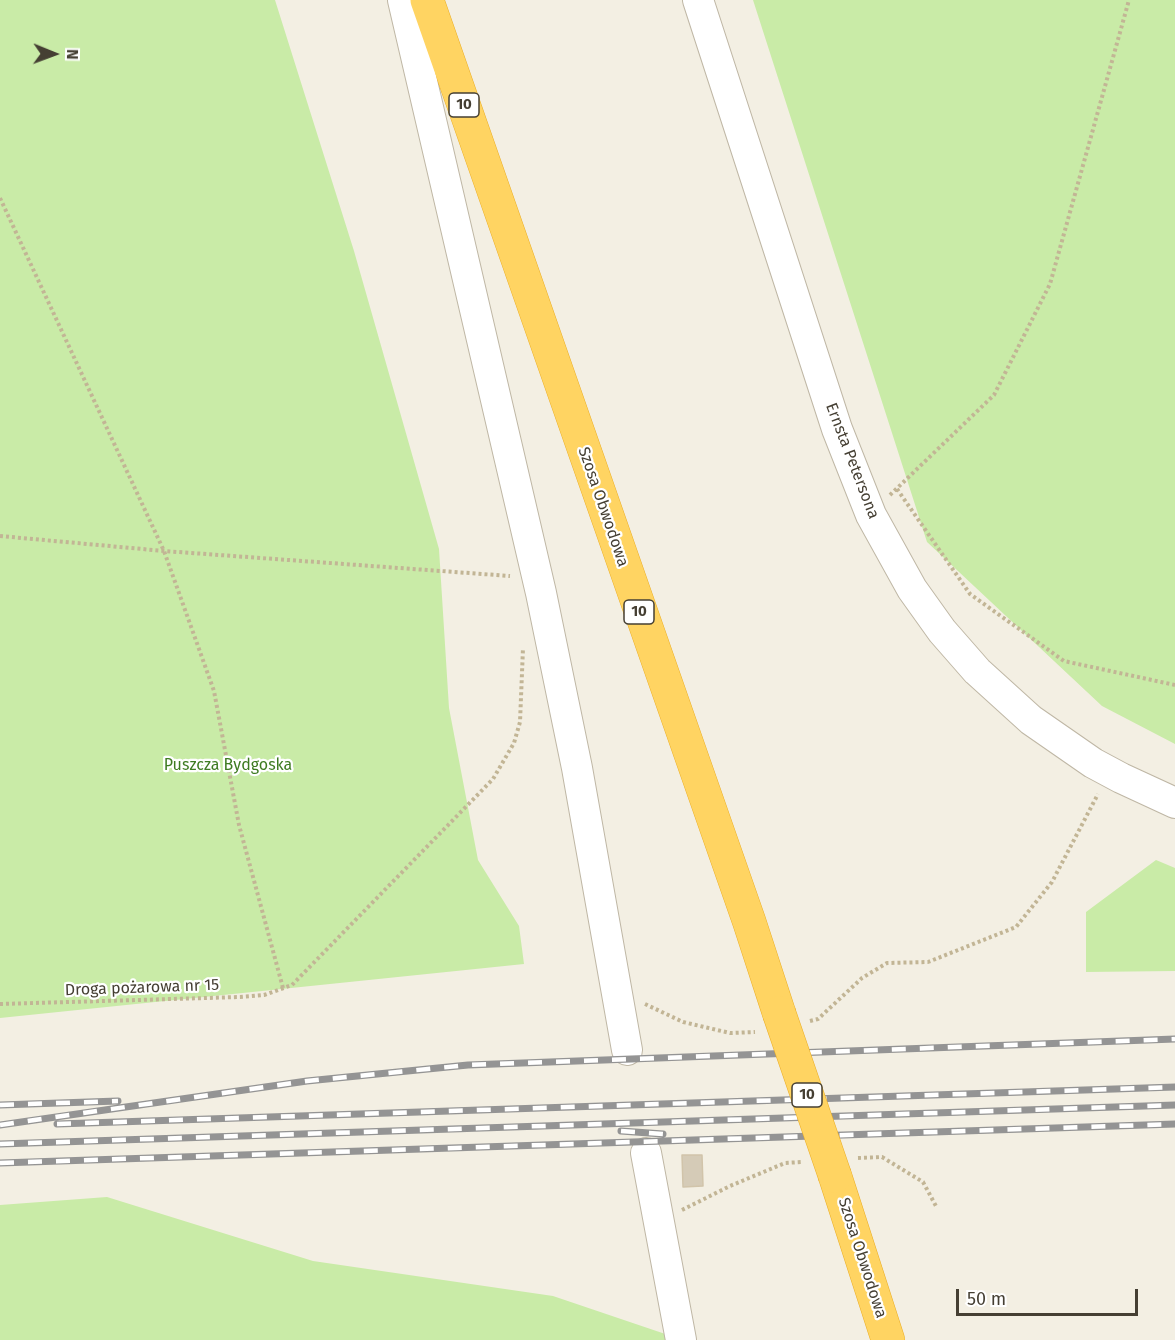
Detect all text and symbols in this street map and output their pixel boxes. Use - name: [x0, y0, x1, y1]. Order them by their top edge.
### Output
- north arrow: [24, 24, 84, 84]
- text: N: [63, 49, 82, 60]
- road number: 10: [449, 93, 479, 117]
- street label: Ernsta Petersona: [821, 400, 883, 522]
- street label: Szosa Obwodowa: [574, 445, 632, 569]
- road number: 10: [624, 600, 654, 624]
- park label: Puszcza Bydgoska: [164, 756, 292, 776]
- street label: Droga pożarowa nr 15: [64, 976, 220, 1000]
- road number: 10: [792, 1083, 822, 1107]
- street label: Szosa Obwodowa: [834, 1195, 890, 1321]
- scale bar: [959, 1277, 1140, 1315]
- text: 50 m: [967, 1288, 1006, 1310]

